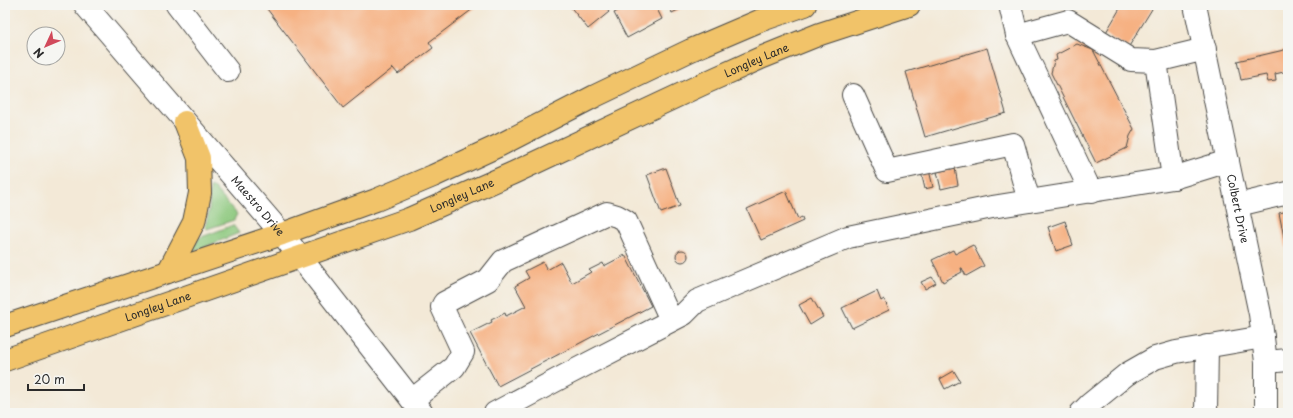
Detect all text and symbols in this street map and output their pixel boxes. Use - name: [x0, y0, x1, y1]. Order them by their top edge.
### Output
- north arrow: [26, 26, 66, 66]
- street label: Longley Lane: [721, 38, 791, 81]
- text: N: [29, 44, 48, 62]
- street label: Maestro Drive: [227, 172, 289, 240]
- street label: Colbert Drive: [1223, 172, 1254, 245]
- street label: Longley Lane: [427, 173, 497, 217]
- street label: Longley Lane: [122, 287, 193, 326]
- scale bar: [28, 366, 84, 392]
- text: 20 m: [34, 370, 65, 388]

